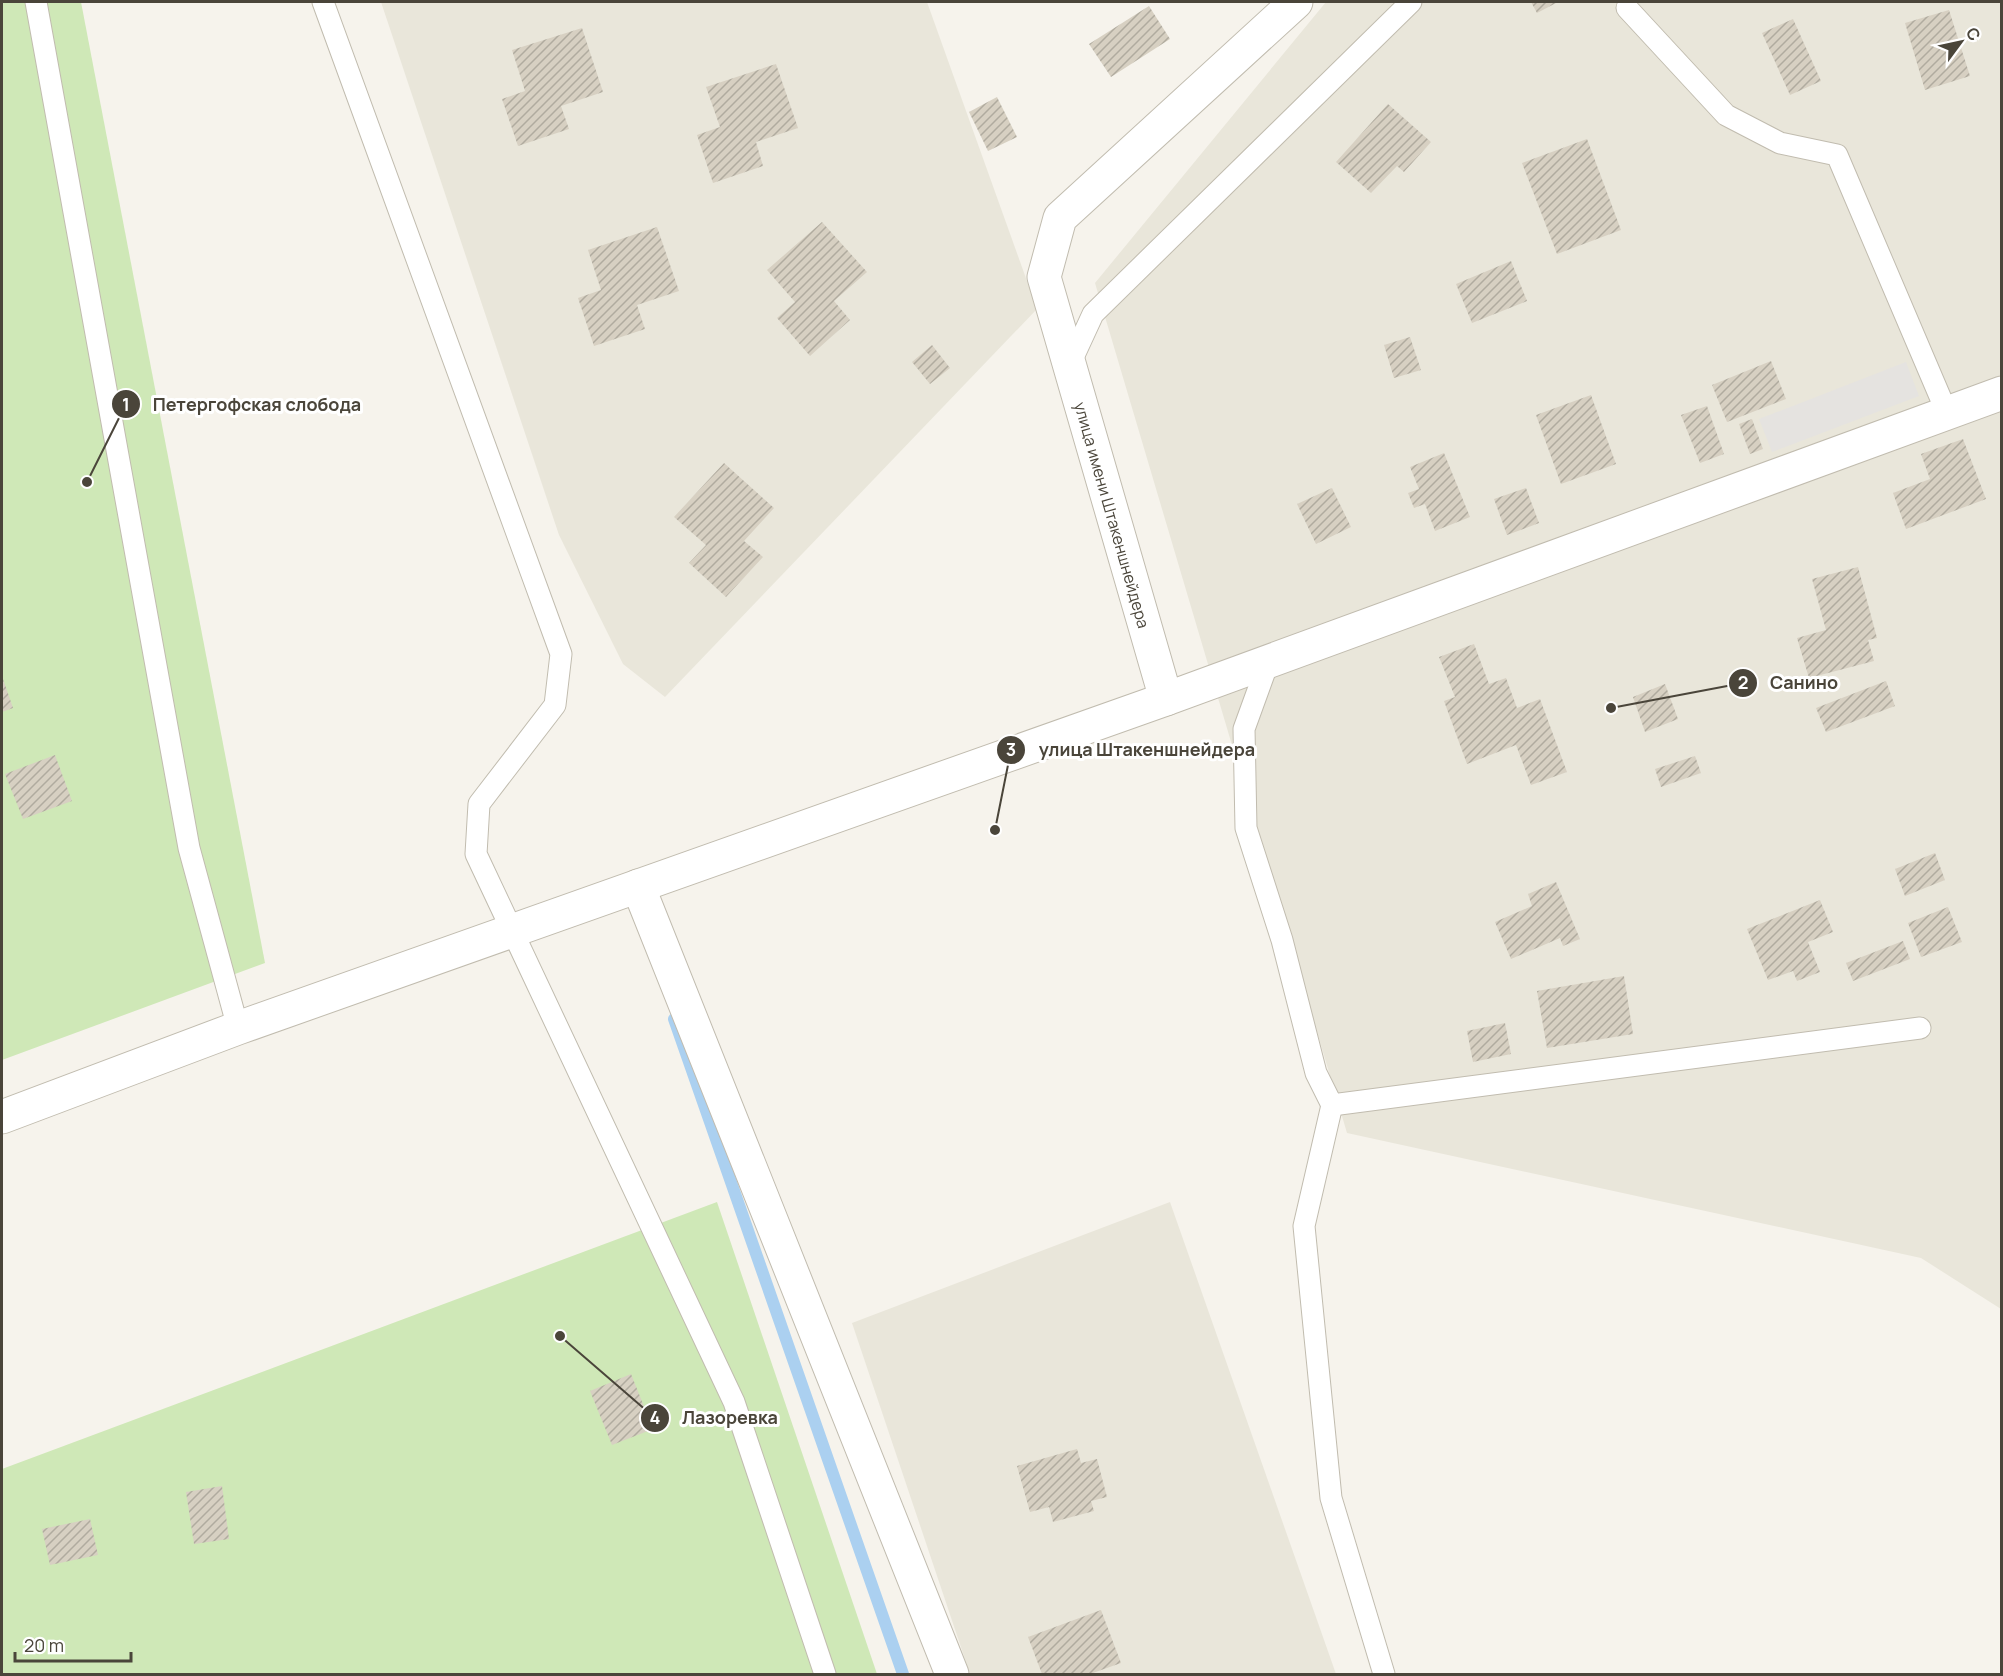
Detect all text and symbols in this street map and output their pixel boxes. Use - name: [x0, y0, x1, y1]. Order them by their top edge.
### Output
- north arrow: [1931, 12, 1991, 72]
- text: С: [1961, 23, 1986, 45]
- callout: Петергофская слобода: [111, 386, 374, 422]
- text: 1: [122, 392, 130, 416]
- text: Петергофская слобода: [153, 392, 361, 416]
- street label: улица имени Штакеншнейдера: [1069, 399, 1155, 631]
- callout: Санино: [1728, 665, 1850, 701]
- text: 2: [1738, 670, 1748, 694]
- text: Санино: [1770, 670, 1838, 694]
- callout: улица Штакеншнейдера: [996, 732, 1267, 768]
- text: 3: [1006, 737, 1016, 761]
- text: улица Штакеншнейдера: [1039, 737, 1255, 761]
- callout: Лазоревка: [640, 1400, 790, 1436]
- text: 4: [650, 1405, 661, 1429]
- text: Лазоревка: [682, 1405, 778, 1429]
- scale bar: [15, 1625, 130, 1663]
- text: 20 m: [24, 1633, 64, 1657]

